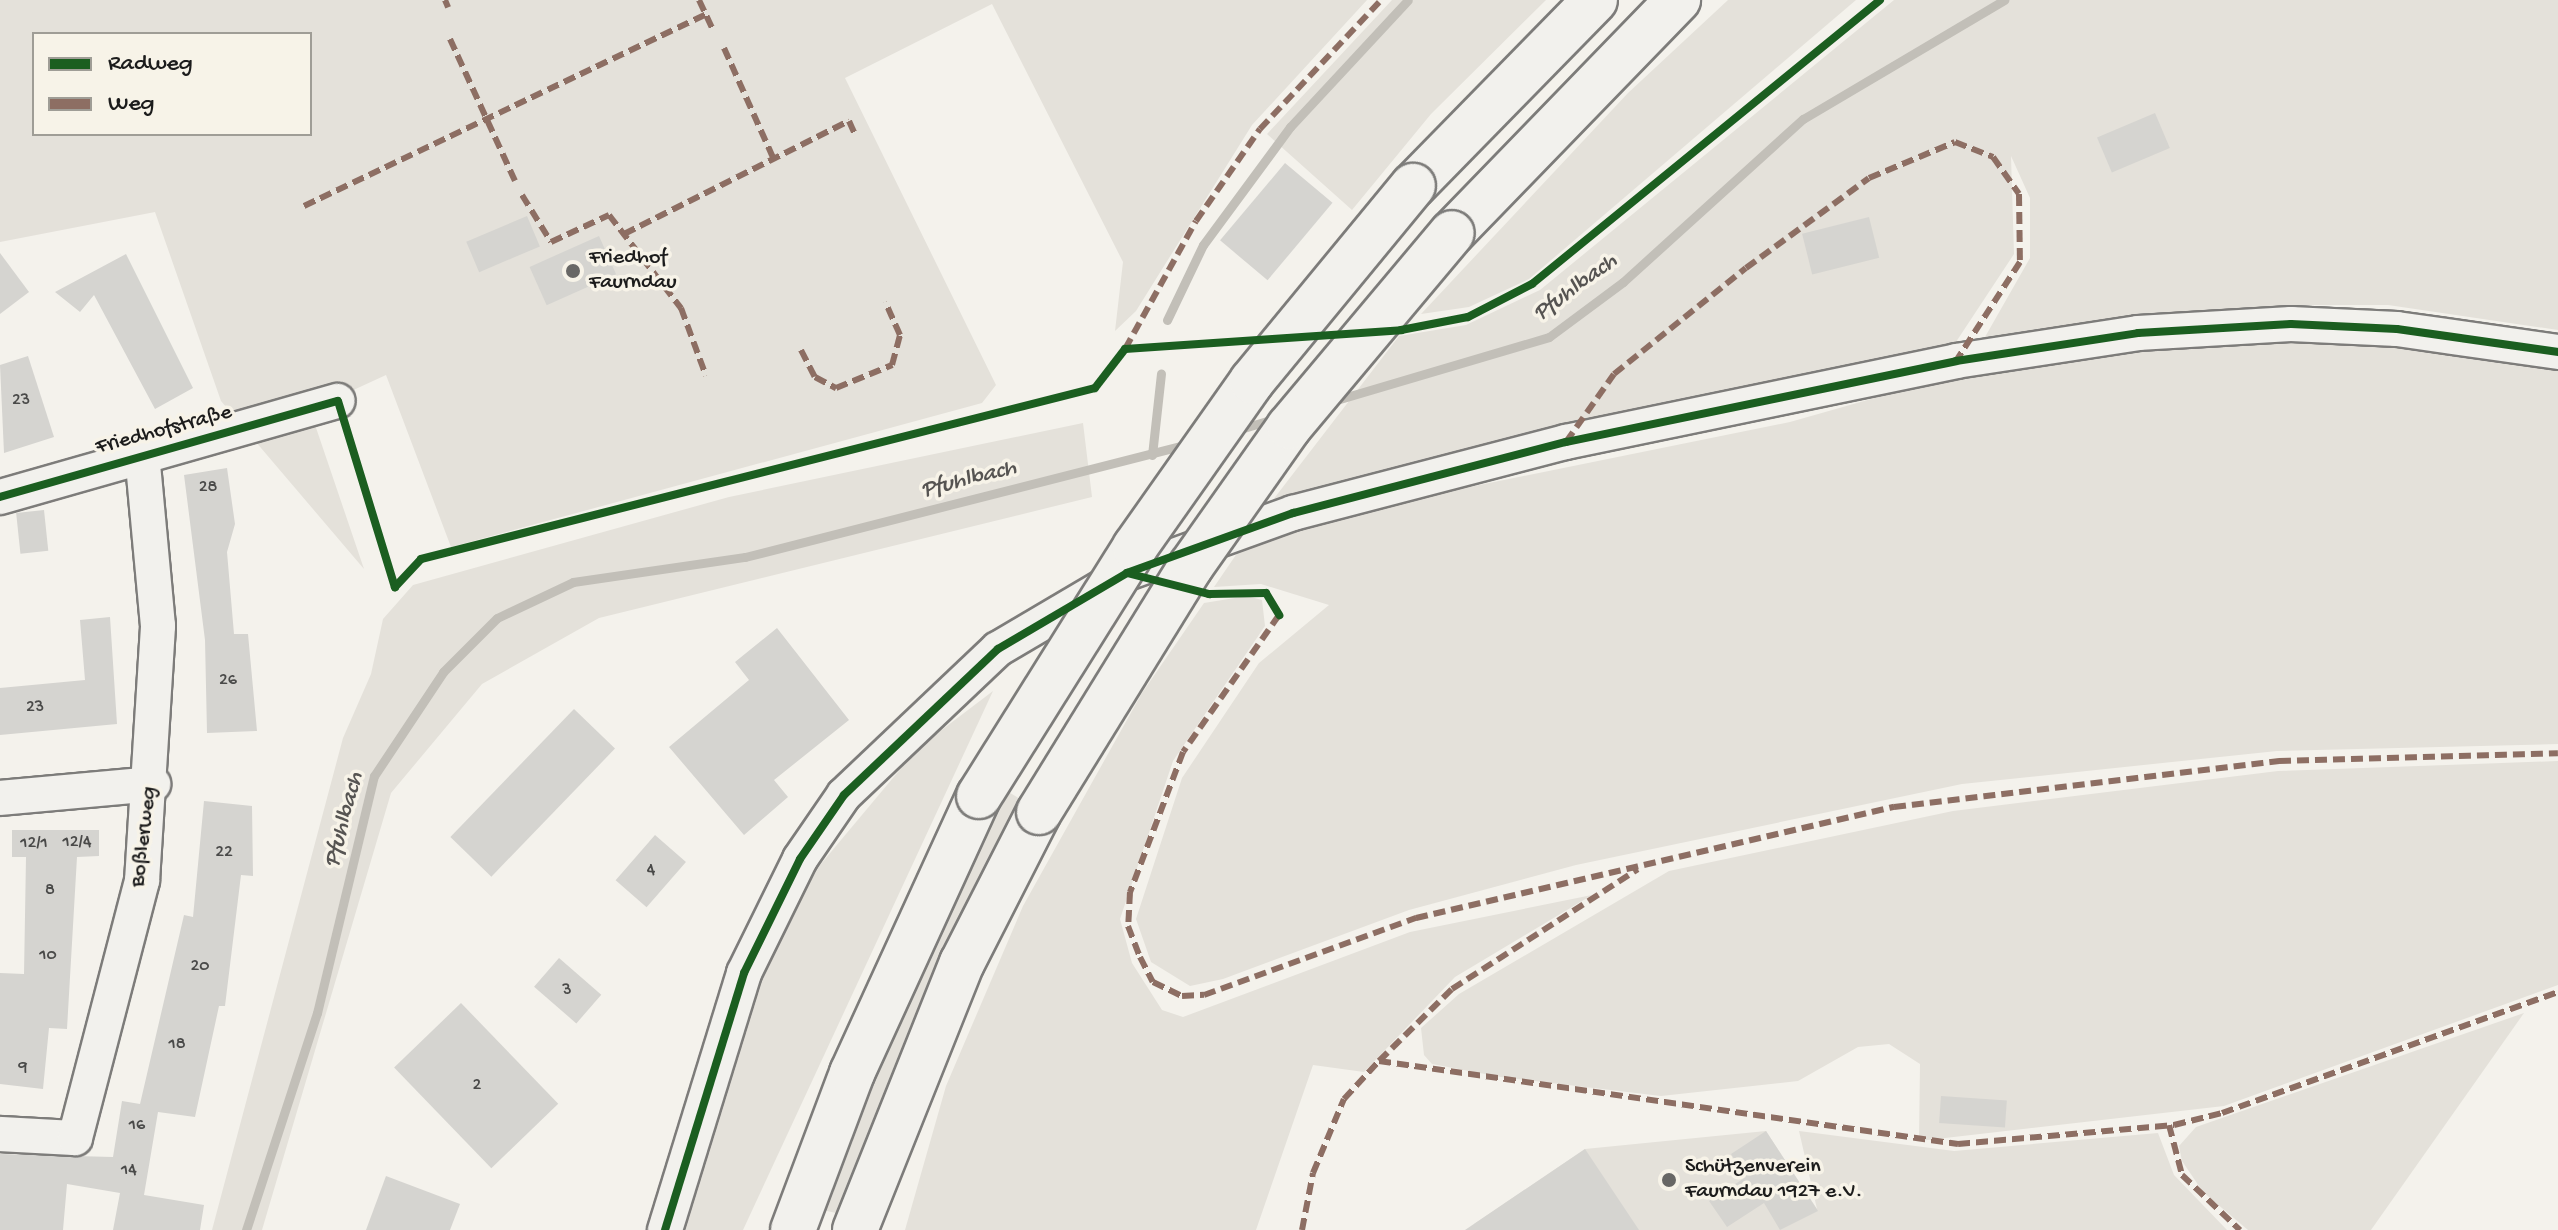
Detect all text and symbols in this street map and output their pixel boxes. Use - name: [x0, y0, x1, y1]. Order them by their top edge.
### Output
- legend: [32, 32, 312, 136]
- text: Radweg: [108, 50, 193, 79]
- text: Weg: [108, 90, 154, 119]
- place label: Friedhof Faurndau: [589, 245, 676, 296]
- water label: Pfuhlbach: [1528, 248, 1624, 328]
- marker: Friedhof Faurndau: [564, 262, 582, 280]
- house number: 23: [12, 390, 30, 412]
- street label: Friedhofstraße: [93, 400, 235, 462]
- water label: Pfuhlbach: [918, 454, 1020, 506]
- house number: 28: [199, 477, 217, 499]
- house number: 26: [219, 670, 237, 692]
- house number: 23: [26, 697, 44, 719]
- water label: Pfuhlbach: [319, 769, 371, 871]
- street label: Boßlerweg: [126, 785, 164, 889]
- house number: 12/4: [63, 832, 91, 854]
- house number: 12/1: [20, 833, 48, 855]
- house number: 22: [215, 842, 233, 864]
- house number: 4: [647, 860, 655, 882]
- house number: 8: [45, 880, 55, 902]
- house number: 10: [39, 945, 57, 967]
- house number: 20: [190, 956, 210, 978]
- house number: 3: [562, 980, 572, 1002]
- house number: 18: [168, 1034, 186, 1056]
- house number: 9: [18, 1057, 28, 1079]
- house number: 2: [473, 1075, 481, 1097]
- house number: 16: [129, 1115, 145, 1137]
- place label: Schützenverein Faurndau 1927 e.V.: [1685, 1154, 1862, 1206]
- house number: 14: [121, 1160, 137, 1182]
- marker: Schützenverein Faurndau 1927 e.V.: [1660, 1171, 1678, 1189]

